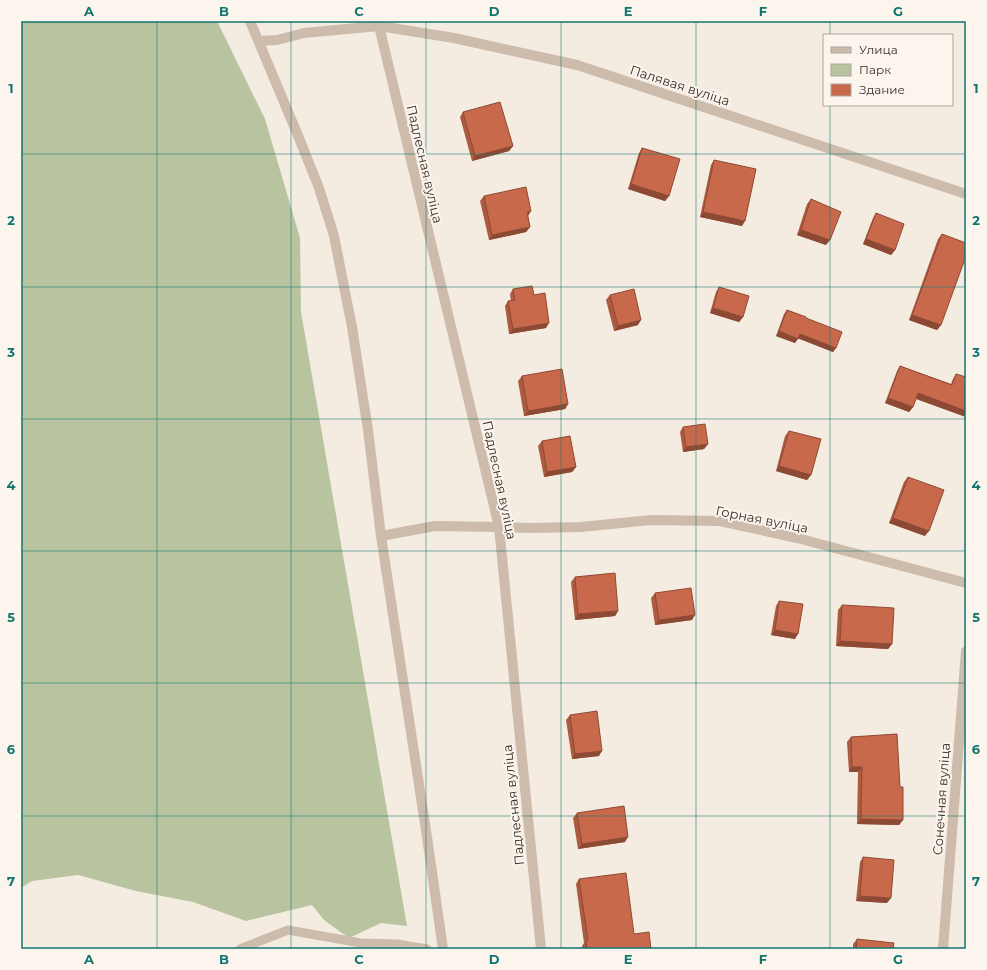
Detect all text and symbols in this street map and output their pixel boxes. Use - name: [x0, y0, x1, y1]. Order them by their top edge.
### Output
- text: A: [83, 3, 95, 19]
- text: B: [219, 3, 229, 19]
- text: C: [354, 3, 364, 19]
- text: D: [489, 3, 500, 19]
- text: E: [624, 3, 633, 19]
- text: F: [759, 3, 767, 19]
- text: G: [893, 3, 903, 19]
- legend: [823, 34, 953, 106]
- text: Улица: [859, 42, 898, 57]
- street label: Палявая вуліца: [628, 61, 732, 109]
- text: Парк: [859, 62, 891, 77]
- text: 1: [8, 80, 14, 96]
- text: 1: [973, 80, 979, 96]
- text: Здание: [859, 82, 905, 97]
- street label: Падлесная вуліца: [404, 103, 446, 225]
- text: 2: [7, 212, 15, 228]
- text: 2: [972, 212, 980, 228]
- text: 3: [6, 344, 15, 360]
- text: 3: [971, 344, 980, 360]
- street label: Падлесная вуліца: [480, 419, 520, 541]
- text: 4: [7, 477, 16, 493]
- text: 4: [972, 477, 981, 493]
- street label: Горная вуліца: [714, 502, 810, 536]
- text: 5: [7, 609, 15, 625]
- text: 5: [972, 609, 980, 625]
- text: 6: [7, 741, 16, 757]
- text: 6: [972, 741, 981, 757]
- street label: Сонечная вуліца: [929, 742, 953, 856]
- street label: Падлесная вуліца: [499, 744, 527, 866]
- text: 7: [7, 873, 15, 889]
- text: 7: [972, 873, 980, 889]
- text: A: [83, 951, 95, 967]
- text: B: [219, 951, 229, 967]
- text: C: [354, 951, 364, 967]
- text: D: [489, 951, 500, 967]
- text: E: [624, 951, 633, 967]
- text: F: [759, 951, 767, 967]
- text: G: [893, 951, 903, 967]

